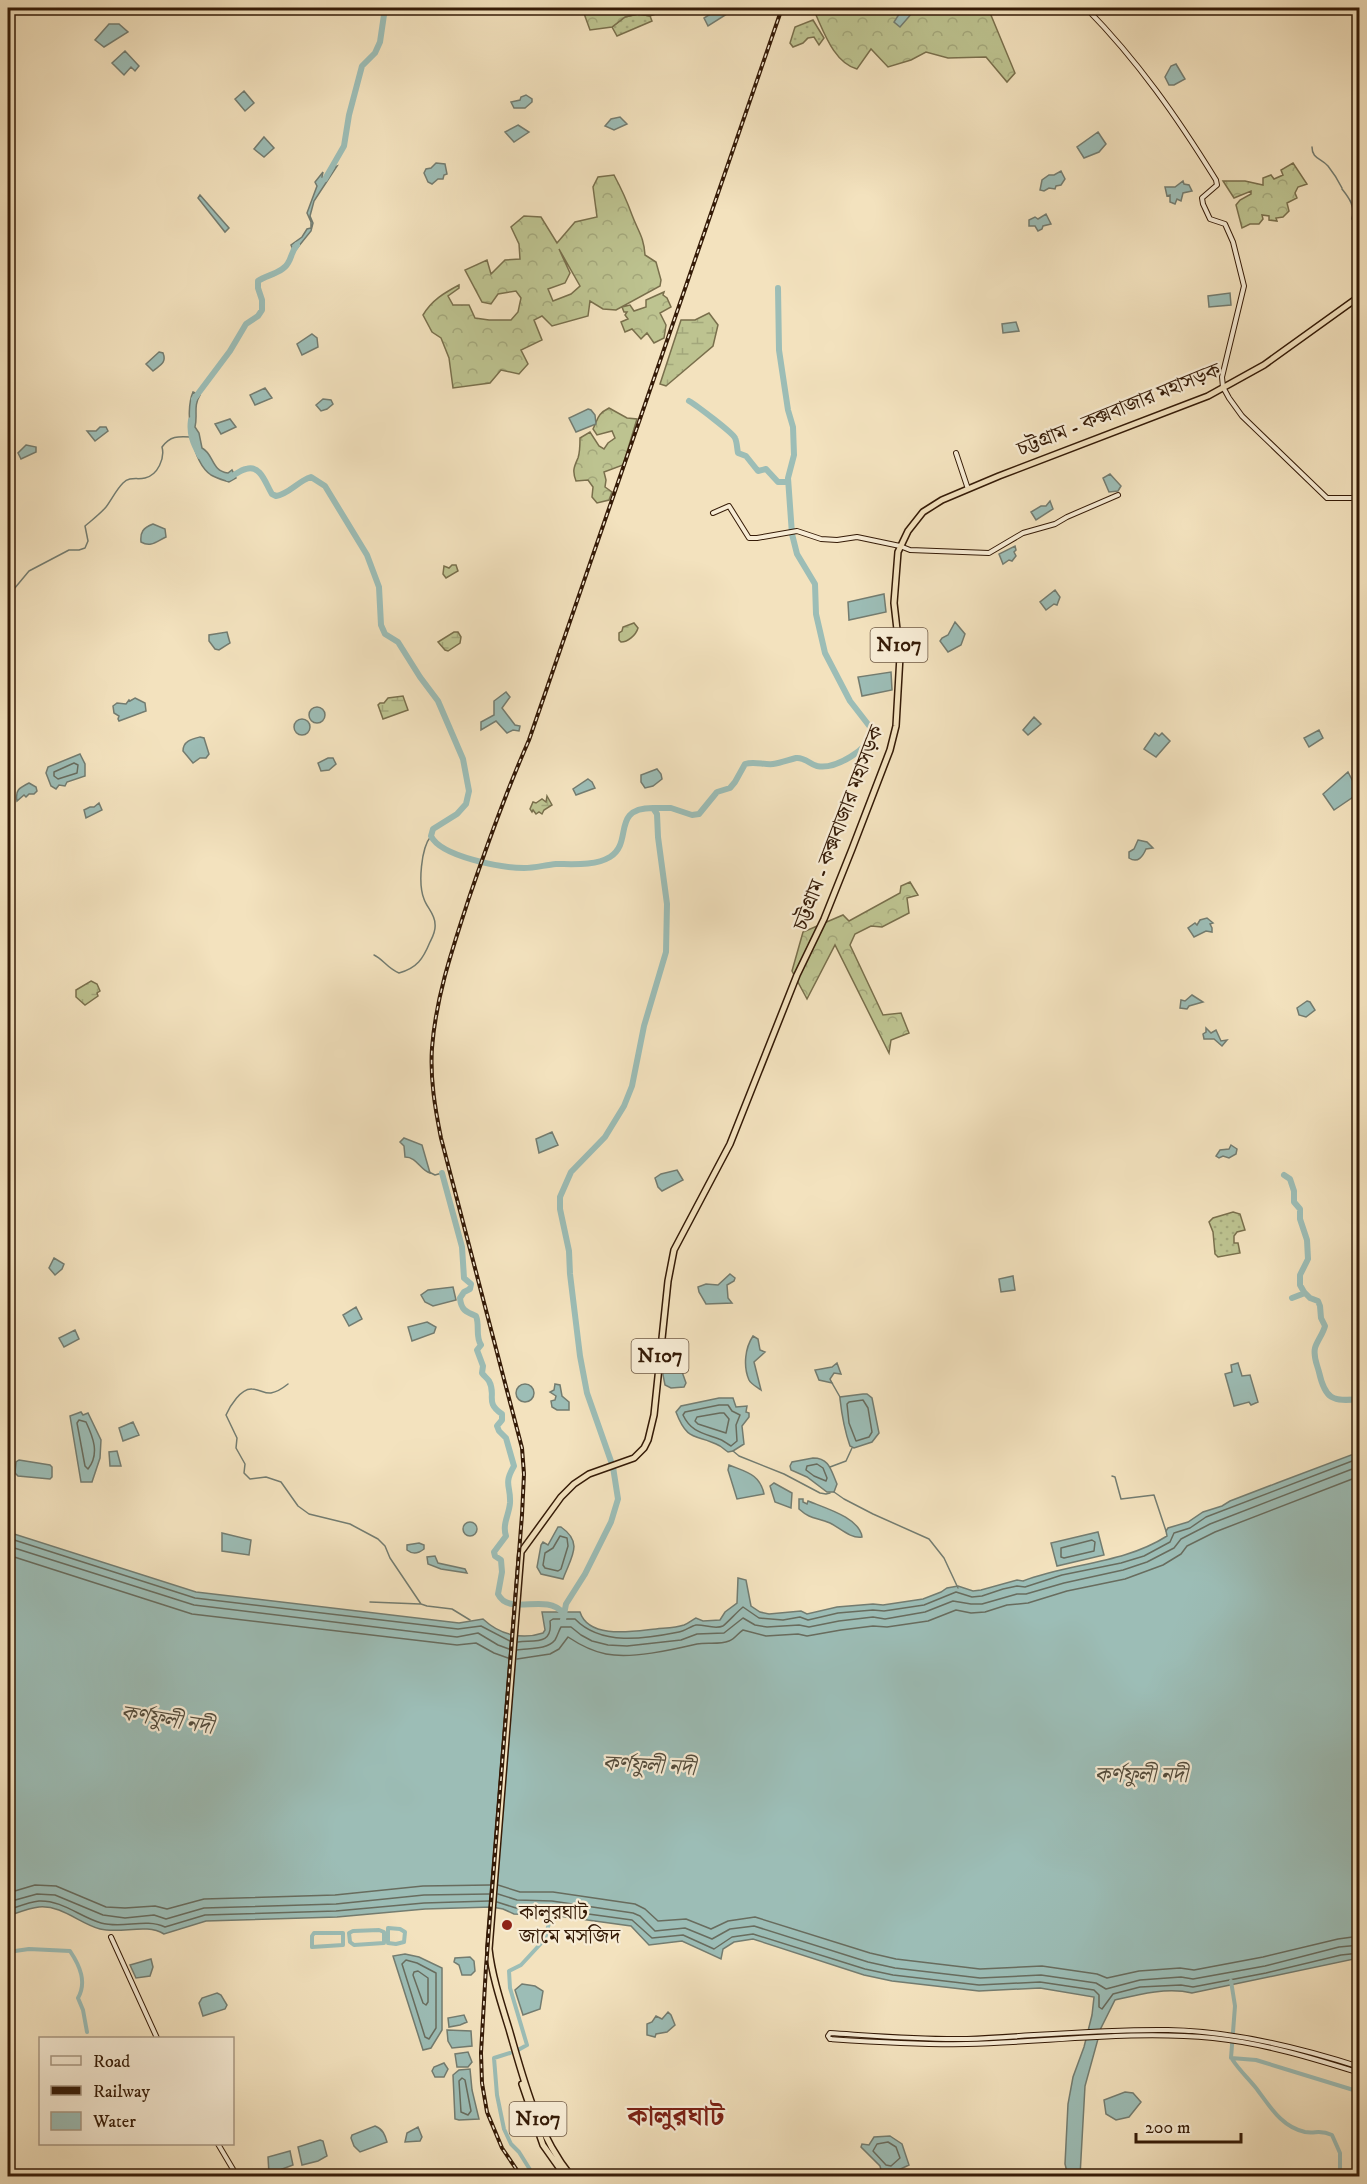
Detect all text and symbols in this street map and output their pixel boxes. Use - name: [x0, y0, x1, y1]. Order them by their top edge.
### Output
- street label: চট্টগ্রাম - কক্সবাজার মহাসড়ক: [1012, 357, 1226, 463]
- road number: N107: [870, 628, 928, 662]
- street label: চট্টগ্রাম - কক্সবাজার মহাসড়ক: [788, 721, 891, 935]
- road number: N107: [632, 1339, 688, 1373]
- water label: কর্ণফুলী নদী: [119, 1698, 218, 1741]
- water label: কর্ণফুলী নদী: [602, 1749, 699, 1782]
- water label: কর্ণফুলী নদী: [1094, 1761, 1190, 1789]
- place label: কালুরঘাট জামে মসজিদ: [518, 1900, 621, 1950]
- marker: কালুরঘাট জামে মসজিদ: [500, 1918, 514, 1932]
- legend: [39, 2037, 234, 2145]
- text: Road: [93, 2051, 130, 2073]
- text: Railway: [93, 2081, 151, 2103]
- district label: কালুরঘাট: [627, 2099, 726, 2134]
- road number: N107: [510, 2102, 566, 2136]
- scale bar: [1136, 2106, 1241, 2144]
- text: Water: [92, 2111, 136, 2133]
- text: 200 m: [1145, 2117, 1191, 2139]

